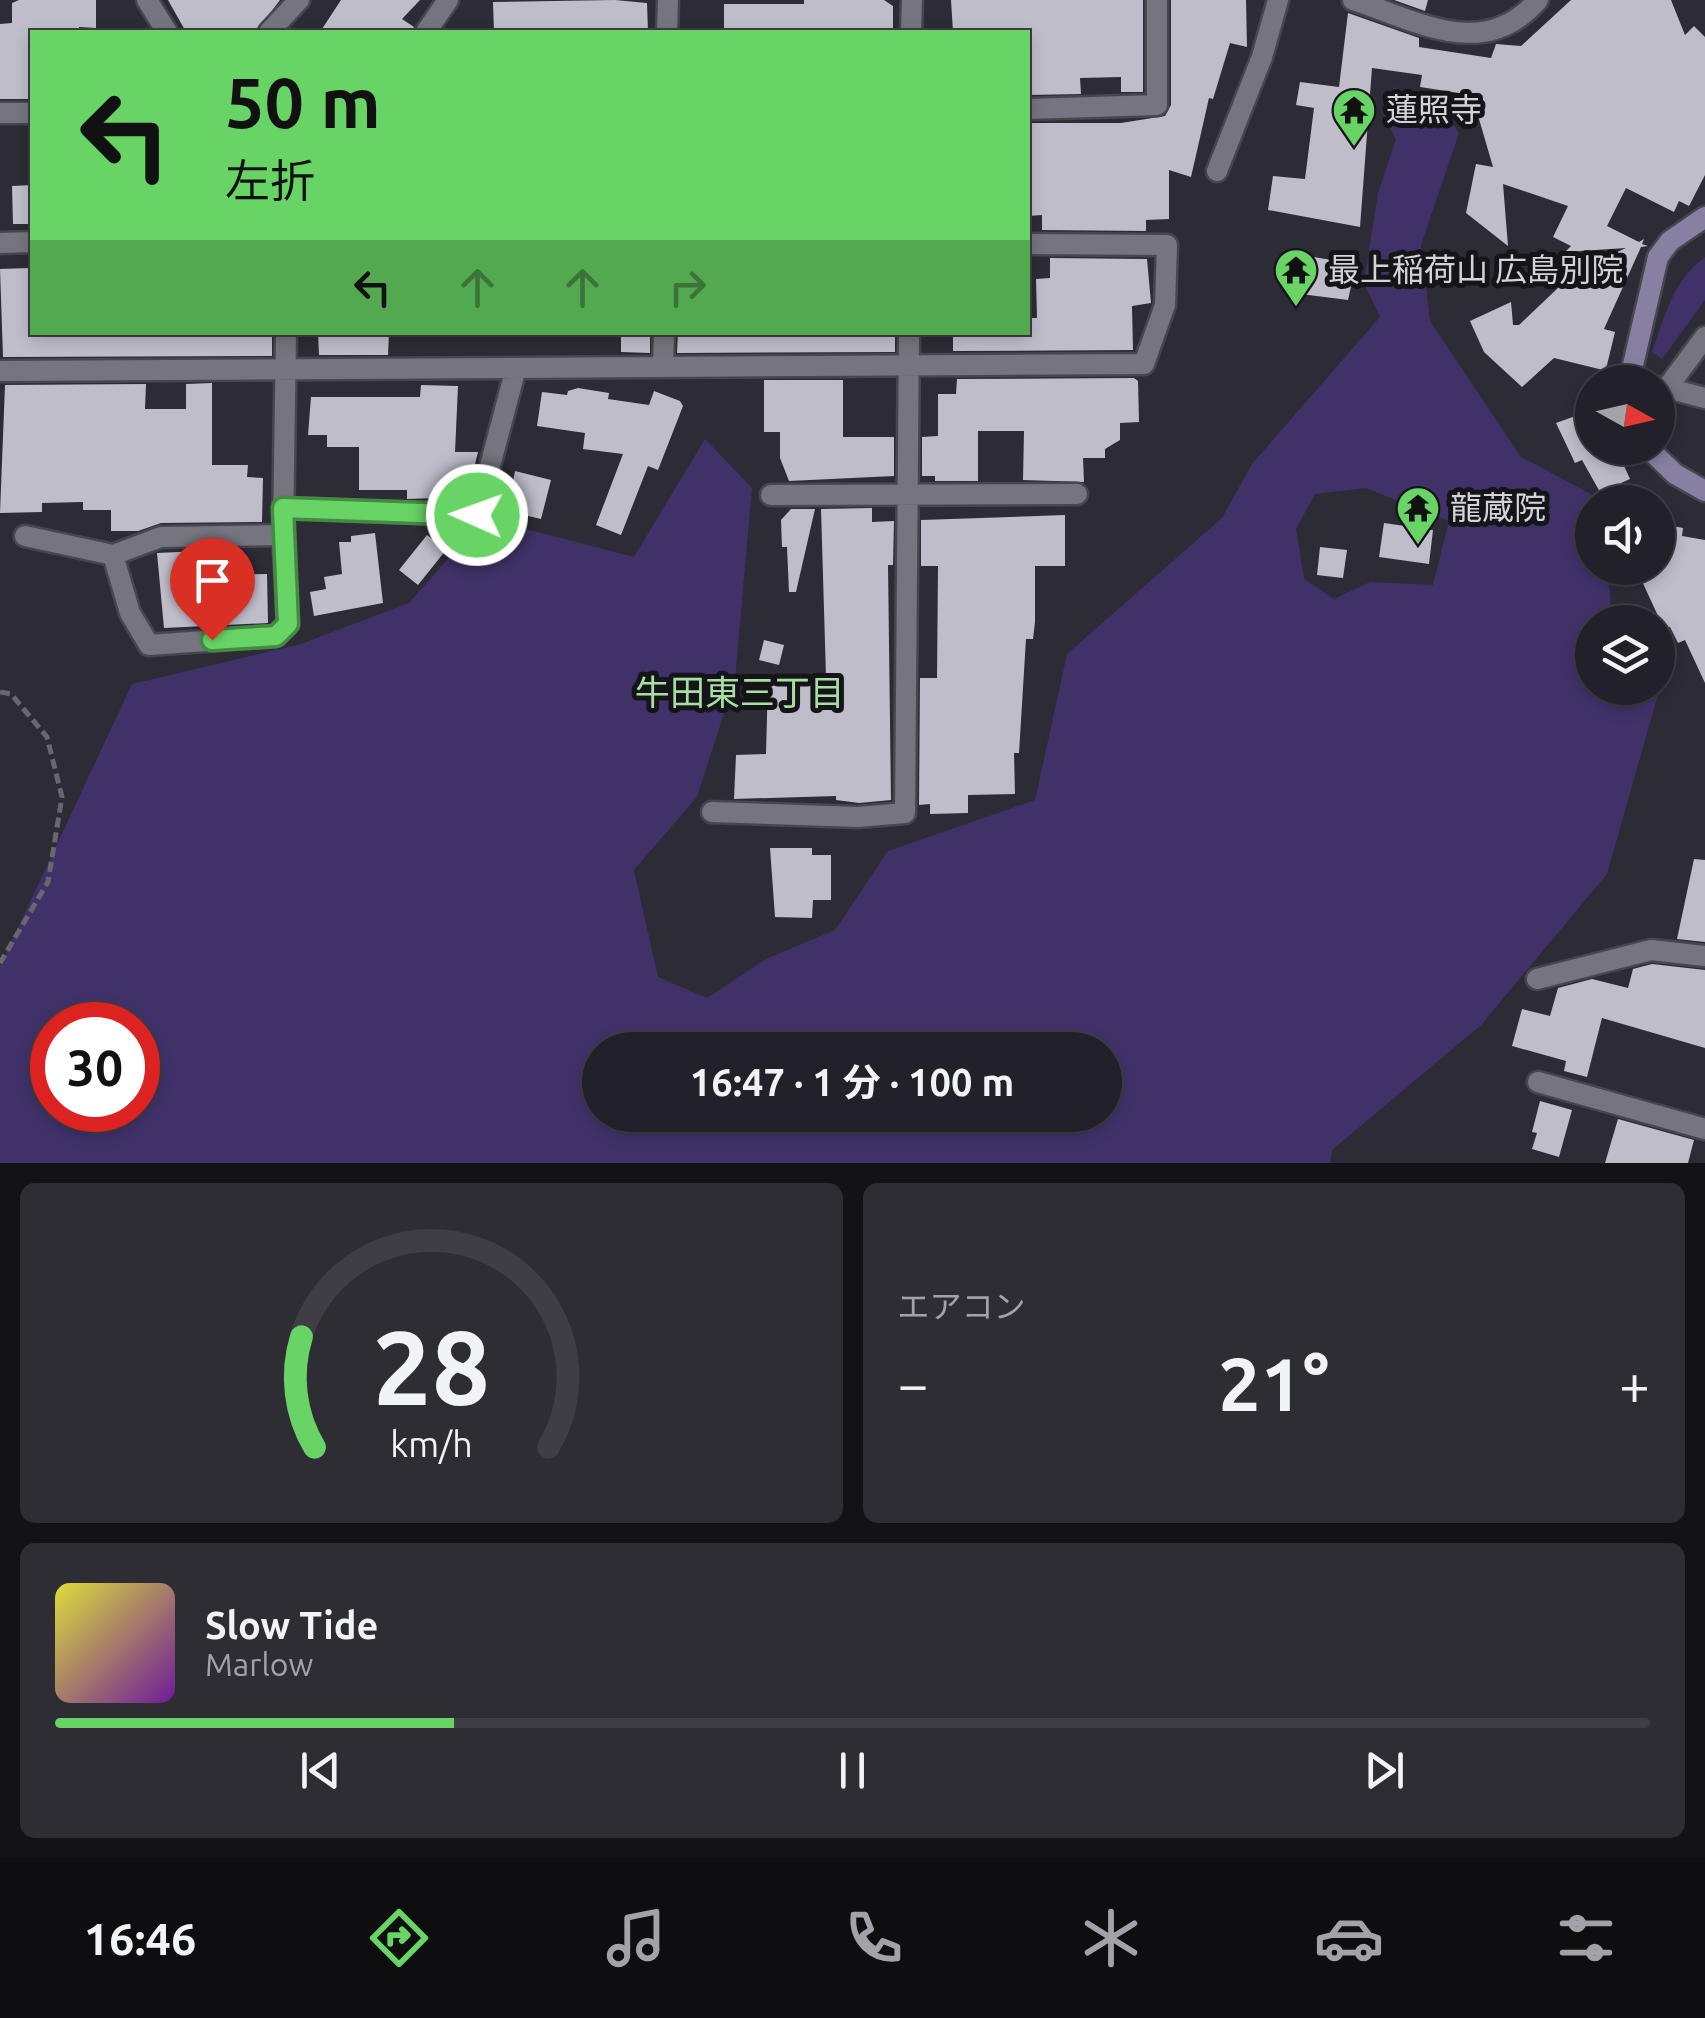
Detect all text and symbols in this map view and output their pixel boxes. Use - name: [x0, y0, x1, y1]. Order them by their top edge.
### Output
- text: 50 m: [225, 63, 381, 141]
- icon: left: [60, 70, 190, 200]
- temple icon: 蓮照寺: [1331, 87, 1377, 148]
- place label: 蓮照寺: [1386, 91, 1482, 127]
- text: 左折: [225, 155, 315, 206]
- temple icon: 最上稲荷山 広島別院: [1273, 247, 1319, 308]
- place label: 最上稲荷山 広島別院: [1328, 251, 1623, 287]
- icon: left: [345, 260, 400, 315]
- icon: ahead: [450, 260, 505, 315]
- icon: ahead: [555, 260, 610, 315]
- icon: right: [660, 260, 715, 315]
- north arrow: [1575, 365, 1675, 465]
- map controls: [1575, 365, 1675, 705]
- position arrow: [425, 463, 529, 567]
- temple icon: 龍蔵院: [1395, 485, 1441, 546]
- button: sound: [1575, 485, 1675, 585]
- place label: 龍蔵院: [1450, 489, 1546, 525]
- pin: [170, 538, 255, 641]
- icon: arrive: [185, 553, 240, 608]
- button: layers: [1575, 605, 1675, 705]
- district label: 牛田東三丁目: [635, 672, 845, 712]
- speed limit sign: 30: [30, 1002, 160, 1132]
- text: 16:47 · 1 分 · 100 m: [690, 1061, 1014, 1103]
- text: エアコン: [898, 1288, 1026, 1324]
- text: 28: [373, 1308, 490, 1425]
- text: 21°: [1218, 1341, 1329, 1425]
- text: −: [898, 1353, 929, 1414]
- text: +: [1619, 1353, 1650, 1414]
- text: km/h: [390, 1424, 473, 1464]
- text: Slow Tide: [205, 1604, 378, 1646]
- text: Marlow: [205, 1646, 313, 1682]
- icon: previous: [293, 1743, 348, 1798]
- icon: pause: [825, 1743, 880, 1798]
- icon: next: [1357, 1743, 1412, 1798]
- icon: directions: [364, 1903, 434, 1973]
- icon: music: [601, 1903, 671, 1973]
- icon: phone: [839, 1903, 909, 1973]
- icon: climate: [1076, 1903, 1146, 1973]
- icon: car: [1314, 1903, 1384, 1973]
- icon: filters: [1551, 1903, 1621, 1973]
- text: 16:46: [84, 1913, 196, 1964]

